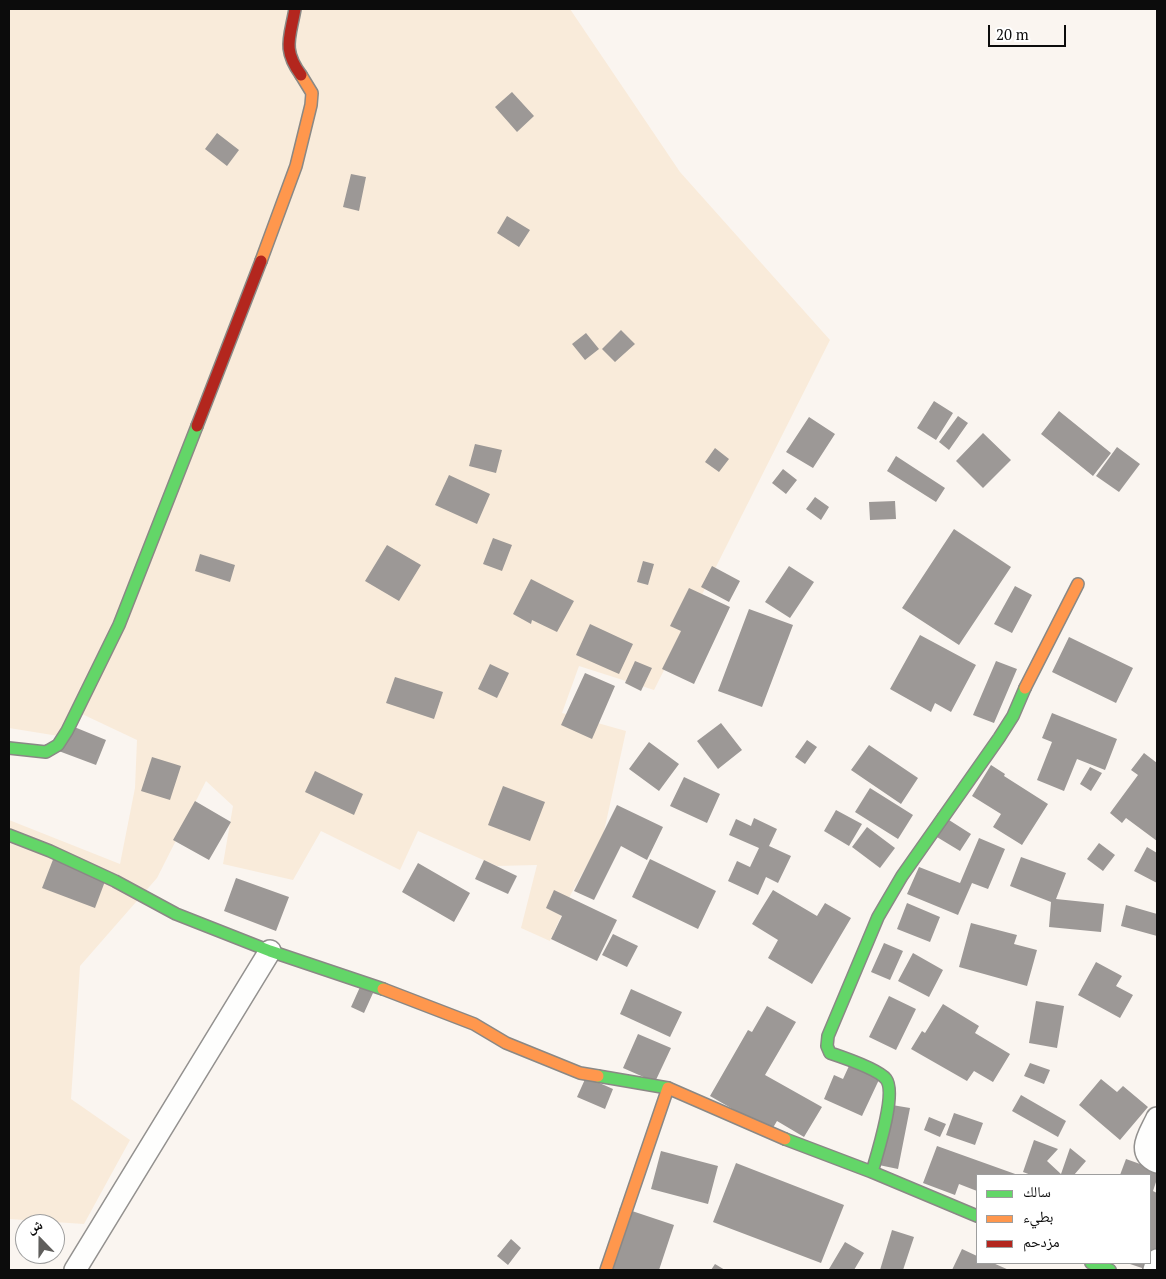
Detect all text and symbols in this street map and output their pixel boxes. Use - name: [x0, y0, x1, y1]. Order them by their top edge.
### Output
- scale bar: [991, 15, 1068, 47]
- text: 20 m: [996, 24, 1029, 44]
- legend: [976, 1174, 1151, 1264]
- text: سالك: [1023, 1181, 1051, 1201]
- text: بطيء: [1023, 1206, 1053, 1226]
- north arrow: [15, 1214, 65, 1264]
- text: ش: [24, 1214, 45, 1237]
- text: مزدحم: [1023, 1231, 1060, 1251]

